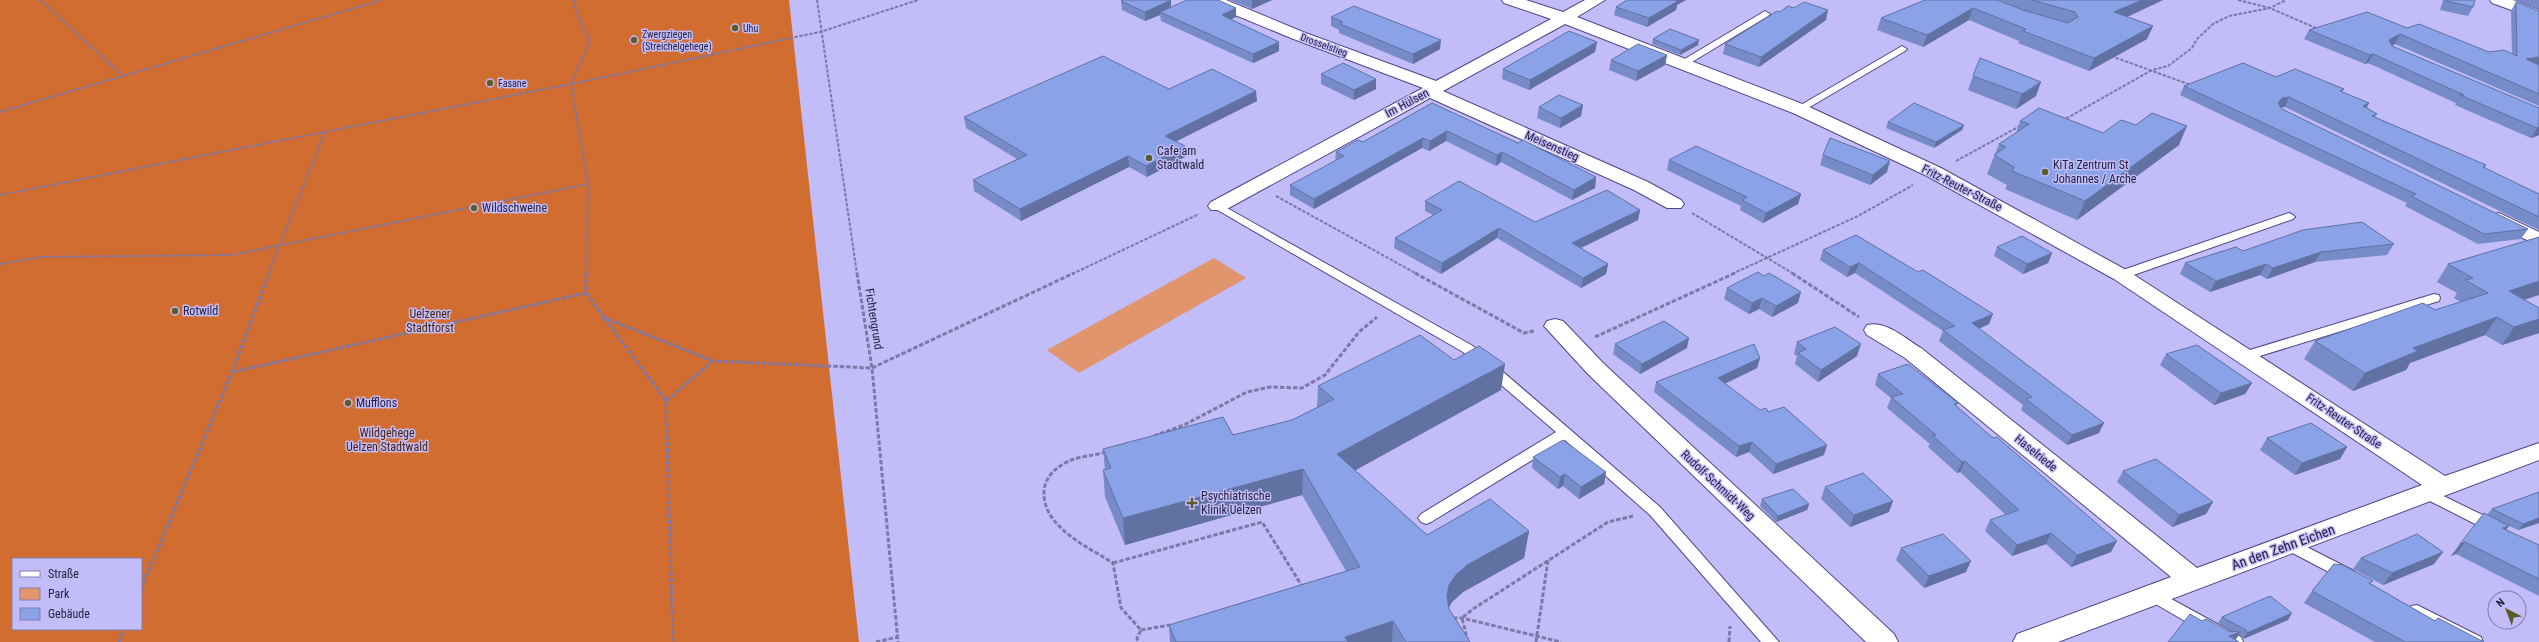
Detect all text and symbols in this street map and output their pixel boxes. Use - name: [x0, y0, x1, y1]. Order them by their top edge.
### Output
- marker: Uhu: [730, 23, 740, 33]
- place label: Uhu: [743, 23, 758, 34]
- place label: Zwergziegen (Streichelgehege): [642, 29, 712, 53]
- street label: Drosselstieg: [1299, 31, 1349, 59]
- marker: Zwergziegen (Streichelgehege): [629, 35, 639, 45]
- marker: Fasane: [485, 78, 495, 88]
- place label: Fasane: [498, 78, 527, 89]
- street label: Im Hülsen: [1383, 86, 1432, 120]
- street label: Meisenstieg: [1523, 128, 1581, 164]
- place label: Cafe am Stadtwald: [1157, 144, 1204, 172]
- marker: Cafe am Stadtwald: [1144, 153, 1154, 163]
- place label: KiTa Zentrum St Johannes / Arche: [2053, 158, 2137, 186]
- street label: Fritz-Reuter-Straße: [1919, 162, 2005, 214]
- marker: KiTa Zentrum St Johannes / Arche: [2040, 167, 2050, 177]
- place label: Wildschweine: [482, 201, 547, 215]
- marker: Wildschweine: [469, 203, 479, 213]
- street label: Fichtengrund: [862, 287, 886, 351]
- place label: Rotwild: [183, 304, 218, 318]
- marker: Rotwild: [170, 306, 180, 316]
- park label: Uelzener Stadtforst: [406, 307, 454, 335]
- street label: Fritz-Reuter-Straße: [2303, 391, 2385, 452]
- place label: Mufflons: [356, 396, 397, 410]
- marker: Mufflons: [343, 398, 353, 408]
- park label: Wildgehege Uelzen Stadtwald: [346, 426, 428, 454]
- street label: Haselriede: [2012, 432, 2060, 475]
- street label: Rudolf-Schmidt-Weg: [1678, 447, 1758, 523]
- place label: Psychiatrische Klinik Uelzen: [1201, 489, 1271, 517]
- marker: Psychiatrische Klinik Uelzen: [1186, 497, 1198, 509]
- street label: An den Zehn Eichen: [2229, 521, 2337, 573]
- legend: [12, 558, 142, 630]
- text: Straße: [48, 567, 79, 581]
- text: Park: [48, 587, 70, 601]
- north arrow: [2487, 590, 2527, 630]
- text: N: [2494, 596, 2508, 610]
- text: Gebäude: [48, 607, 90, 621]

